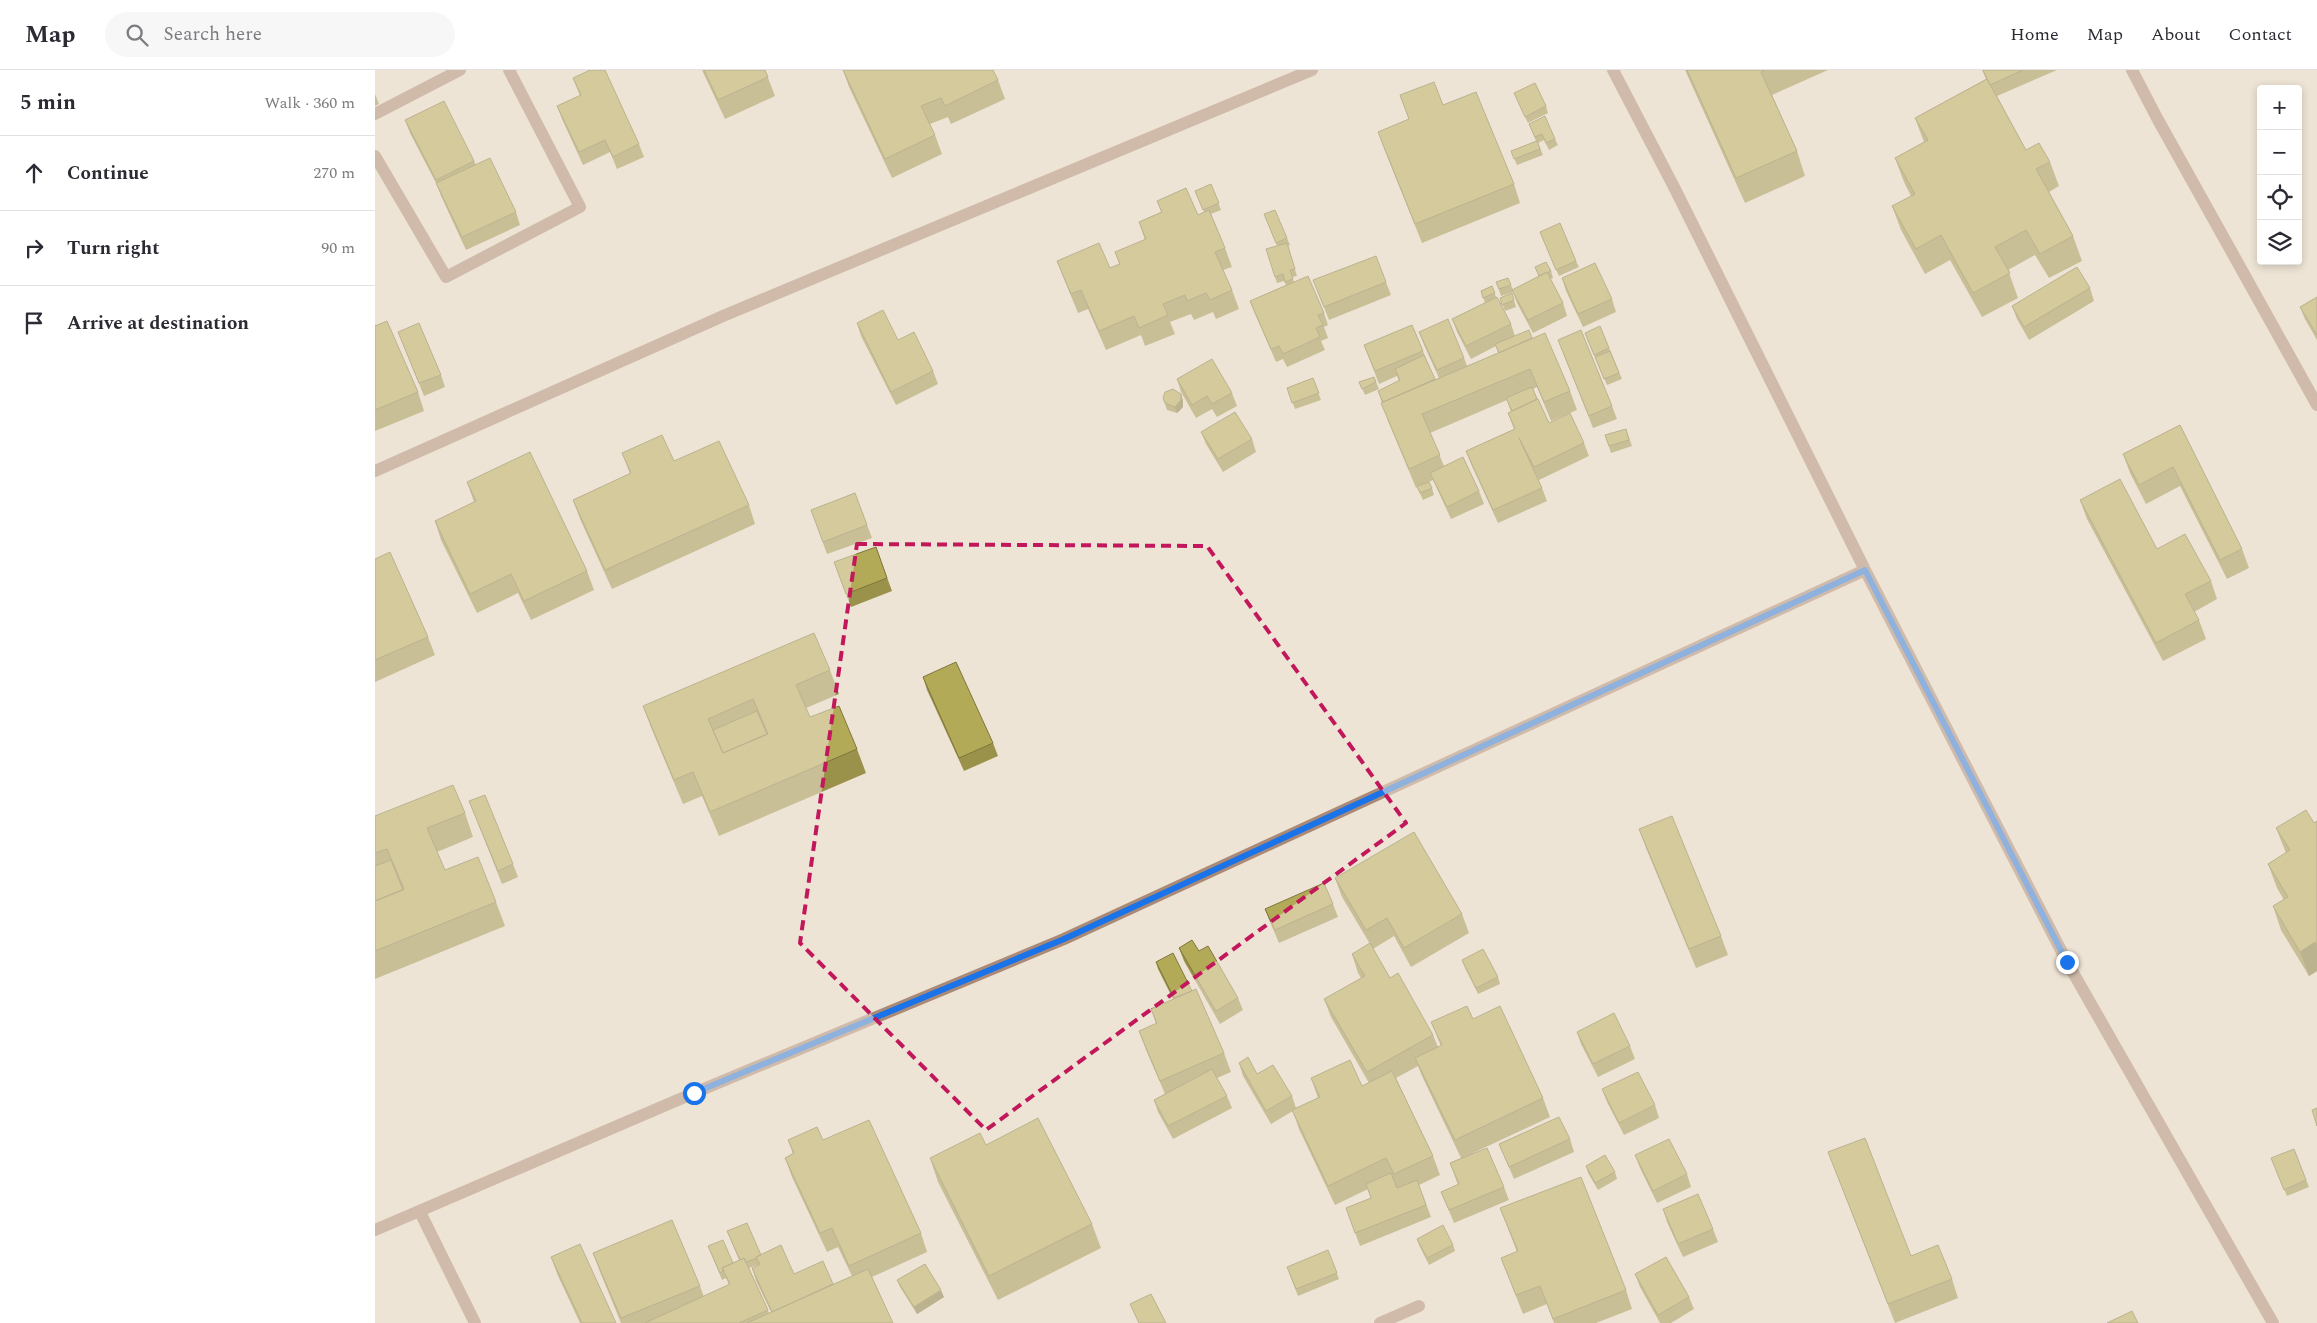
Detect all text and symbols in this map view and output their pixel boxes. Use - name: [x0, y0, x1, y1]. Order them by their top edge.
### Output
- search box: [105, 12, 455, 57]
- text: Map: [25, 17, 75, 53]
- text: Search here: [163, 20, 262, 49]
- icon: search: [123, 21, 151, 49]
- text: Home: [2010, 21, 2059, 48]
- text: Map: [2087, 21, 2123, 48]
- text: About: [2151, 21, 2201, 48]
- text: Contact: [2229, 21, 2292, 48]
- map controls: [2257, 85, 2302, 265]
- button: +: [2257, 85, 2302, 130]
- text: 5 min: [20, 87, 76, 119]
- text: Walk · 360 m: [264, 91, 355, 115]
- button: −: [2257, 130, 2302, 175]
- icon: ahead: [20, 159, 48, 187]
- text: Continue: [67, 159, 149, 188]
- text: 270 m: [313, 161, 355, 185]
- button: locate: [2257, 175, 2302, 220]
- button: layers: [2257, 220, 2302, 265]
- icon: right: [20, 234, 48, 262]
- text: Turn right: [67, 234, 160, 263]
- text: 90 m: [321, 236, 355, 260]
- icon: arrive: [20, 309, 48, 337]
- text: Arrive at destination: [67, 309, 249, 338]
- route end: [2056, 951, 2079, 974]
- route start: [683, 1082, 706, 1105]

